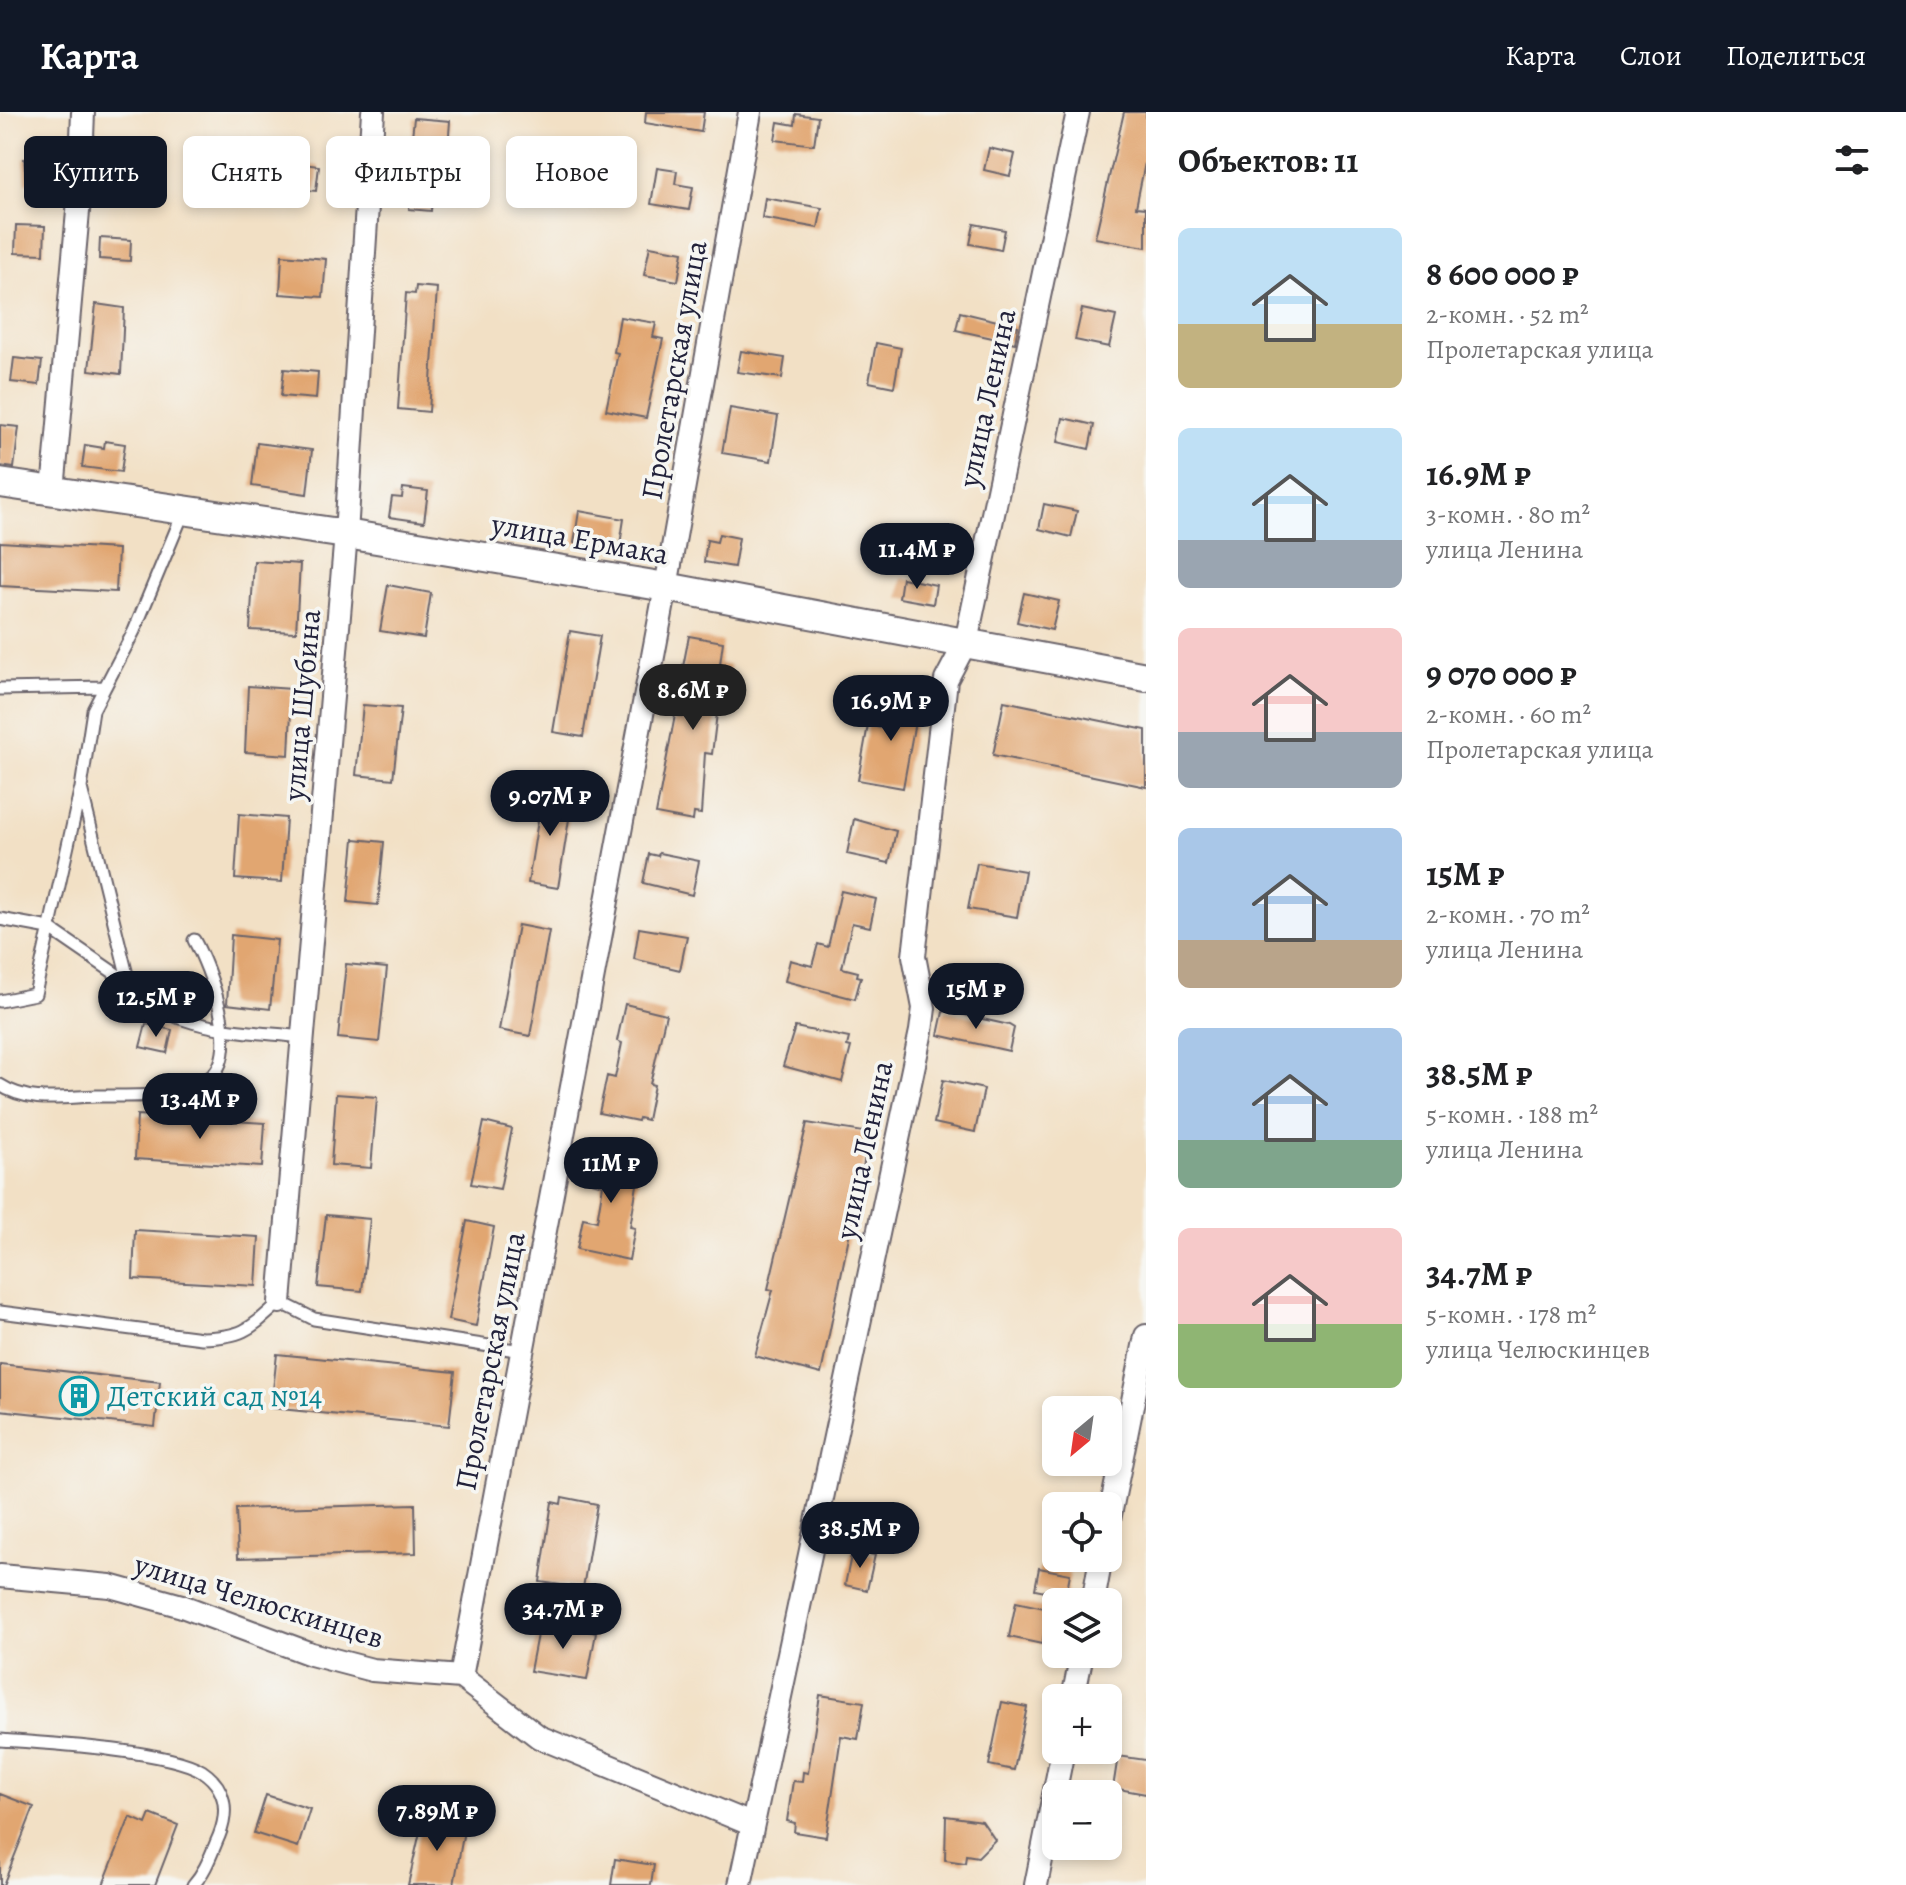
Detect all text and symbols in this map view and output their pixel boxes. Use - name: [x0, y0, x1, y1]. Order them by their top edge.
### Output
- text: Карта: [40, 30, 139, 82]
- text: Карта: [1505, 37, 1576, 75]
- text: Слои: [1620, 37, 1682, 75]
- text: Поделиться: [1726, 37, 1866, 75]
- chip: Купить: [24, 136, 167, 208]
- chip: Снять: [183, 136, 310, 208]
- chip: Фильтры: [326, 136, 490, 208]
- chip: Новое: [506, 136, 637, 208]
- text: Объектов: 11: [1178, 137, 1358, 184]
- icon: filters: [1830, 138, 1874, 182]
- street label: Пролетарская улица: [632, 237, 717, 503]
- text: 8 600 000 ₽: [1426, 250, 1579, 297]
- icon: home: [1242, 260, 1338, 356]
- text: 2-комн. · 52 m²: [1426, 297, 1589, 332]
- street label: улица Ленина: [948, 305, 1025, 492]
- text: Пролетарская улица: [1426, 332, 1654, 367]
- text: 16.9M ₽: [1426, 450, 1531, 497]
- icon: home: [1242, 460, 1338, 556]
- text: 3-комн. · 80 m²: [1426, 497, 1590, 532]
- street label: улица Ермака: [488, 504, 672, 574]
- pin: 11.4M ₽: [843, 523, 991, 591]
- text: 11.4M ₽: [878, 531, 956, 566]
- text: улица Ленина: [1426, 532, 1583, 567]
- street label: улица Шубина: [274, 608, 330, 803]
- text: 9 070 000 ₽: [1426, 650, 1577, 697]
- icon: home: [1242, 660, 1338, 756]
- pin: 8.6M ₽: [628, 664, 758, 732]
- text: 8.6M ₽: [657, 672, 729, 707]
- pin: 16.9M ₽: [817, 675, 965, 743]
- text: 16.9M ₽: [851, 683, 931, 718]
- text: 2-комн. · 60 m²: [1426, 697, 1591, 732]
- text: Пролетарская улица: [1426, 732, 1654, 767]
- pin: 9.07M ₽: [476, 770, 624, 838]
- text: 9.07M ₽: [509, 778, 591, 813]
- text: 15M ₽: [1426, 850, 1504, 897]
- icon: home: [1242, 860, 1338, 956]
- text: 2-комн. · 70 m²: [1426, 897, 1590, 932]
- text: улица Ленина: [1426, 932, 1583, 967]
- pin: 15M ₽: [920, 963, 1032, 1031]
- pin: 12.5M ₽: [82, 971, 230, 1039]
- text: 15M ₽: [946, 971, 1006, 1006]
- text: 12.5M ₽: [116, 979, 196, 1014]
- text: 38.5M ₽: [1426, 1050, 1533, 1097]
- street label: улица Ленина: [825, 1057, 902, 1244]
- icon: home: [1242, 1060, 1338, 1156]
- pin: 13.4M ₽: [126, 1073, 274, 1141]
- text: 13.4M ₽: [160, 1081, 240, 1116]
- text: 5-комн. · 188 m²: [1426, 1097, 1598, 1132]
- text: улица Ленина: [1426, 1132, 1583, 1167]
- pin: 11M ₽: [555, 1137, 667, 1205]
- text: 11M ₽: [582, 1145, 640, 1180]
- street label: Пролетарская улица: [445, 1228, 535, 1494]
- text: 34.7M ₽: [1426, 1250, 1532, 1297]
- icon: home: [1242, 1260, 1338, 1356]
- text: 5-комн. · 178 m²: [1426, 1297, 1596, 1332]
- text: улица Челюскинцев: [1426, 1332, 1650, 1367]
- building icon: Детский сад №14: [58, 1375, 100, 1417]
- place label: Детский сад №14: [107, 1376, 322, 1416]
- north arrow: [1042, 1396, 1122, 1476]
- map controls: [1042, 1396, 1122, 1860]
- button: locate: [1042, 1492, 1122, 1572]
- pin: 38.5M ₽: [786, 1502, 934, 1570]
- text: 38.5M ₽: [819, 1510, 901, 1545]
- street label: улица Челюскинцев: [129, 1544, 389, 1658]
- pin: 34.7M ₽: [489, 1583, 637, 1651]
- button: layers: [1042, 1588, 1122, 1668]
- text: 34.7M ₽: [522, 1591, 604, 1626]
- button: +: [1042, 1684, 1122, 1764]
- button: −: [1042, 1780, 1122, 1860]
- pin: 7.89M ₽: [363, 1785, 511, 1853]
- text: 7.89M ₽: [396, 1793, 478, 1828]

